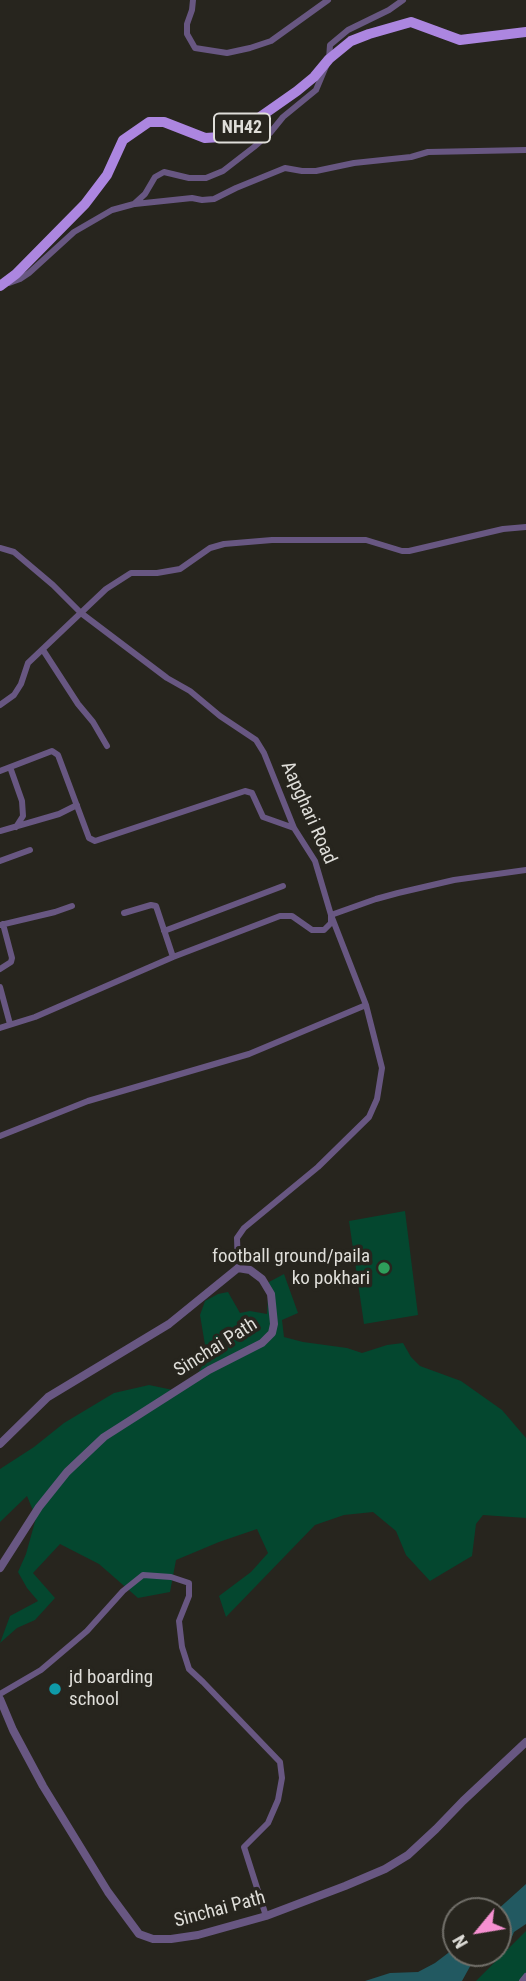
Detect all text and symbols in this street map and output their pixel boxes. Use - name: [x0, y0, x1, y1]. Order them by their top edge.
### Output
- road number: NH42: [214, 113, 270, 142]
- street label: Aapghari Road: [275, 758, 341, 868]
- place label: football ground/paila ko pokhari: [212, 1246, 370, 1290]
- marker: football ground/paila ko pokhari: [376, 1260, 392, 1276]
- street label: Sinchai Path: [170, 1314, 262, 1382]
- place label: jd boarding school: [69, 1667, 153, 1711]
- marker: jd boarding school: [47, 1681, 63, 1697]
- street label: Sinchai Path: [172, 1887, 268, 1933]
- north arrow: [442, 1897, 512, 1967]
- text: N: [447, 1931, 473, 1953]

